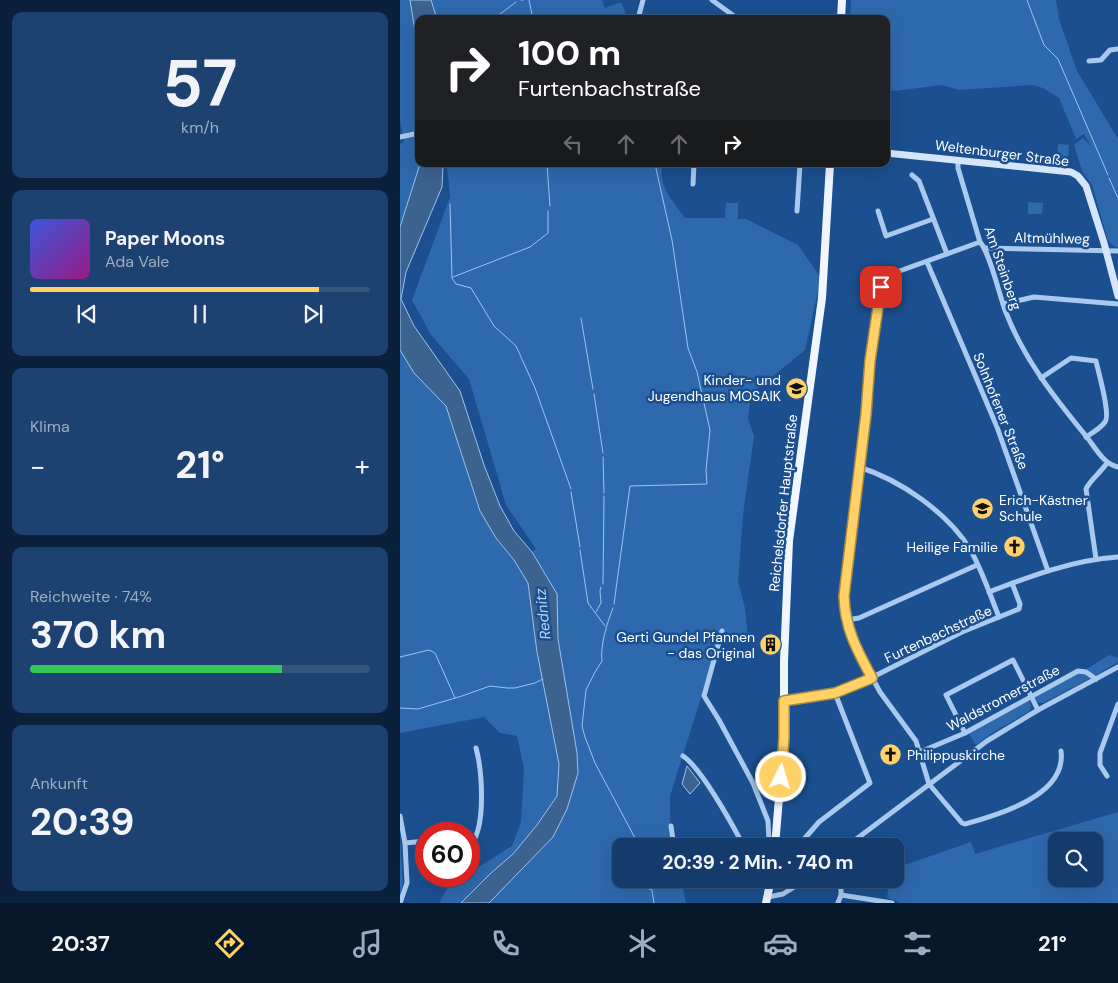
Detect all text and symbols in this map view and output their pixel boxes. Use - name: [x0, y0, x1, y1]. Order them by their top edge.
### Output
- text: 100 m: [518, 30, 621, 76]
- icon: right: [435, 35, 500, 100]
- text: 57: [163, 42, 237, 126]
- text: Furtenbachstraße: [518, 74, 701, 103]
- text: km/h: [181, 117, 219, 138]
- icon: left: [559, 130, 587, 158]
- icon: ahead: [612, 130, 640, 158]
- icon: ahead: [665, 130, 693, 158]
- icon: right: [718, 130, 746, 158]
- street label: Weltenburger Straße: [934, 136, 1070, 170]
- street label: Am Steinberg: [980, 224, 1026, 313]
- text: Paper Moons: [105, 226, 225, 251]
- street label: Altmühlweg: [1014, 228, 1090, 248]
- text: Ada Vale: [105, 251, 169, 272]
- pin: [860, 266, 902, 308]
- icon: arrive: [867, 273, 895, 301]
- icon: previous: [73, 300, 101, 328]
- icon: pause: [186, 300, 214, 328]
- icon: next: [299, 300, 327, 328]
- street label: Solnhofener Straße: [969, 350, 1033, 472]
- place label: Kinder- und Jugendhaus MOSAIK: [648, 371, 781, 405]
- school or university icon: Kinder- und Jugendhaus MOSAIK: [785, 376, 809, 400]
- street label: Reichelsdorfer Hauptstraße: [765, 413, 801, 593]
- text: Klima: [30, 416, 70, 437]
- text: 21°: [175, 440, 225, 490]
- text: −: [30, 448, 45, 485]
- text: +: [355, 448, 370, 485]
- place label: Erich-Kästner Schule: [999, 491, 1088, 525]
- school or university icon: Erich-Kästner Schule: [971, 496, 995, 520]
- church icon: Heilige Familie: [1002, 535, 1026, 559]
- place label: Heilige Familie: [907, 538, 998, 556]
- text: Reichweite · 74%: [30, 586, 152, 607]
- water label: Rednitz: [530, 587, 556, 641]
- street label: Furtenbachstraße: [881, 601, 995, 667]
- text: 370 km: [30, 610, 166, 660]
- place label: Gerti Gundel Pfannen - das Original: [616, 628, 755, 662]
- building icon: Gerti Gundel Pfannen - das Original: [759, 633, 783, 657]
- street label: Waldstromerstraße: [943, 661, 1063, 735]
- church icon: Philippuskirche: [879, 743, 903, 767]
- place label: Philippuskirche: [907, 746, 1005, 764]
- position arrow: [754, 750, 806, 802]
- text: Ankunft: [30, 773, 88, 794]
- text: 20:39: [30, 797, 134, 847]
- speed limit sign: 60: [415, 822, 480, 887]
- map controls: [1048, 832, 1103, 887]
- button: search: [1048, 832, 1103, 887]
- text: 20:39 · 2 Min. · 740 m: [663, 850, 853, 875]
- icon: directions: [212, 926, 247, 961]
- icon: music: [350, 926, 385, 961]
- icon: phone: [488, 926, 523, 961]
- icon: climate: [625, 926, 660, 961]
- icon: car: [763, 926, 798, 961]
- icon: filters: [900, 926, 935, 961]
- text: 20:37: [51, 929, 110, 958]
- text: 21°: [1038, 929, 1067, 958]

